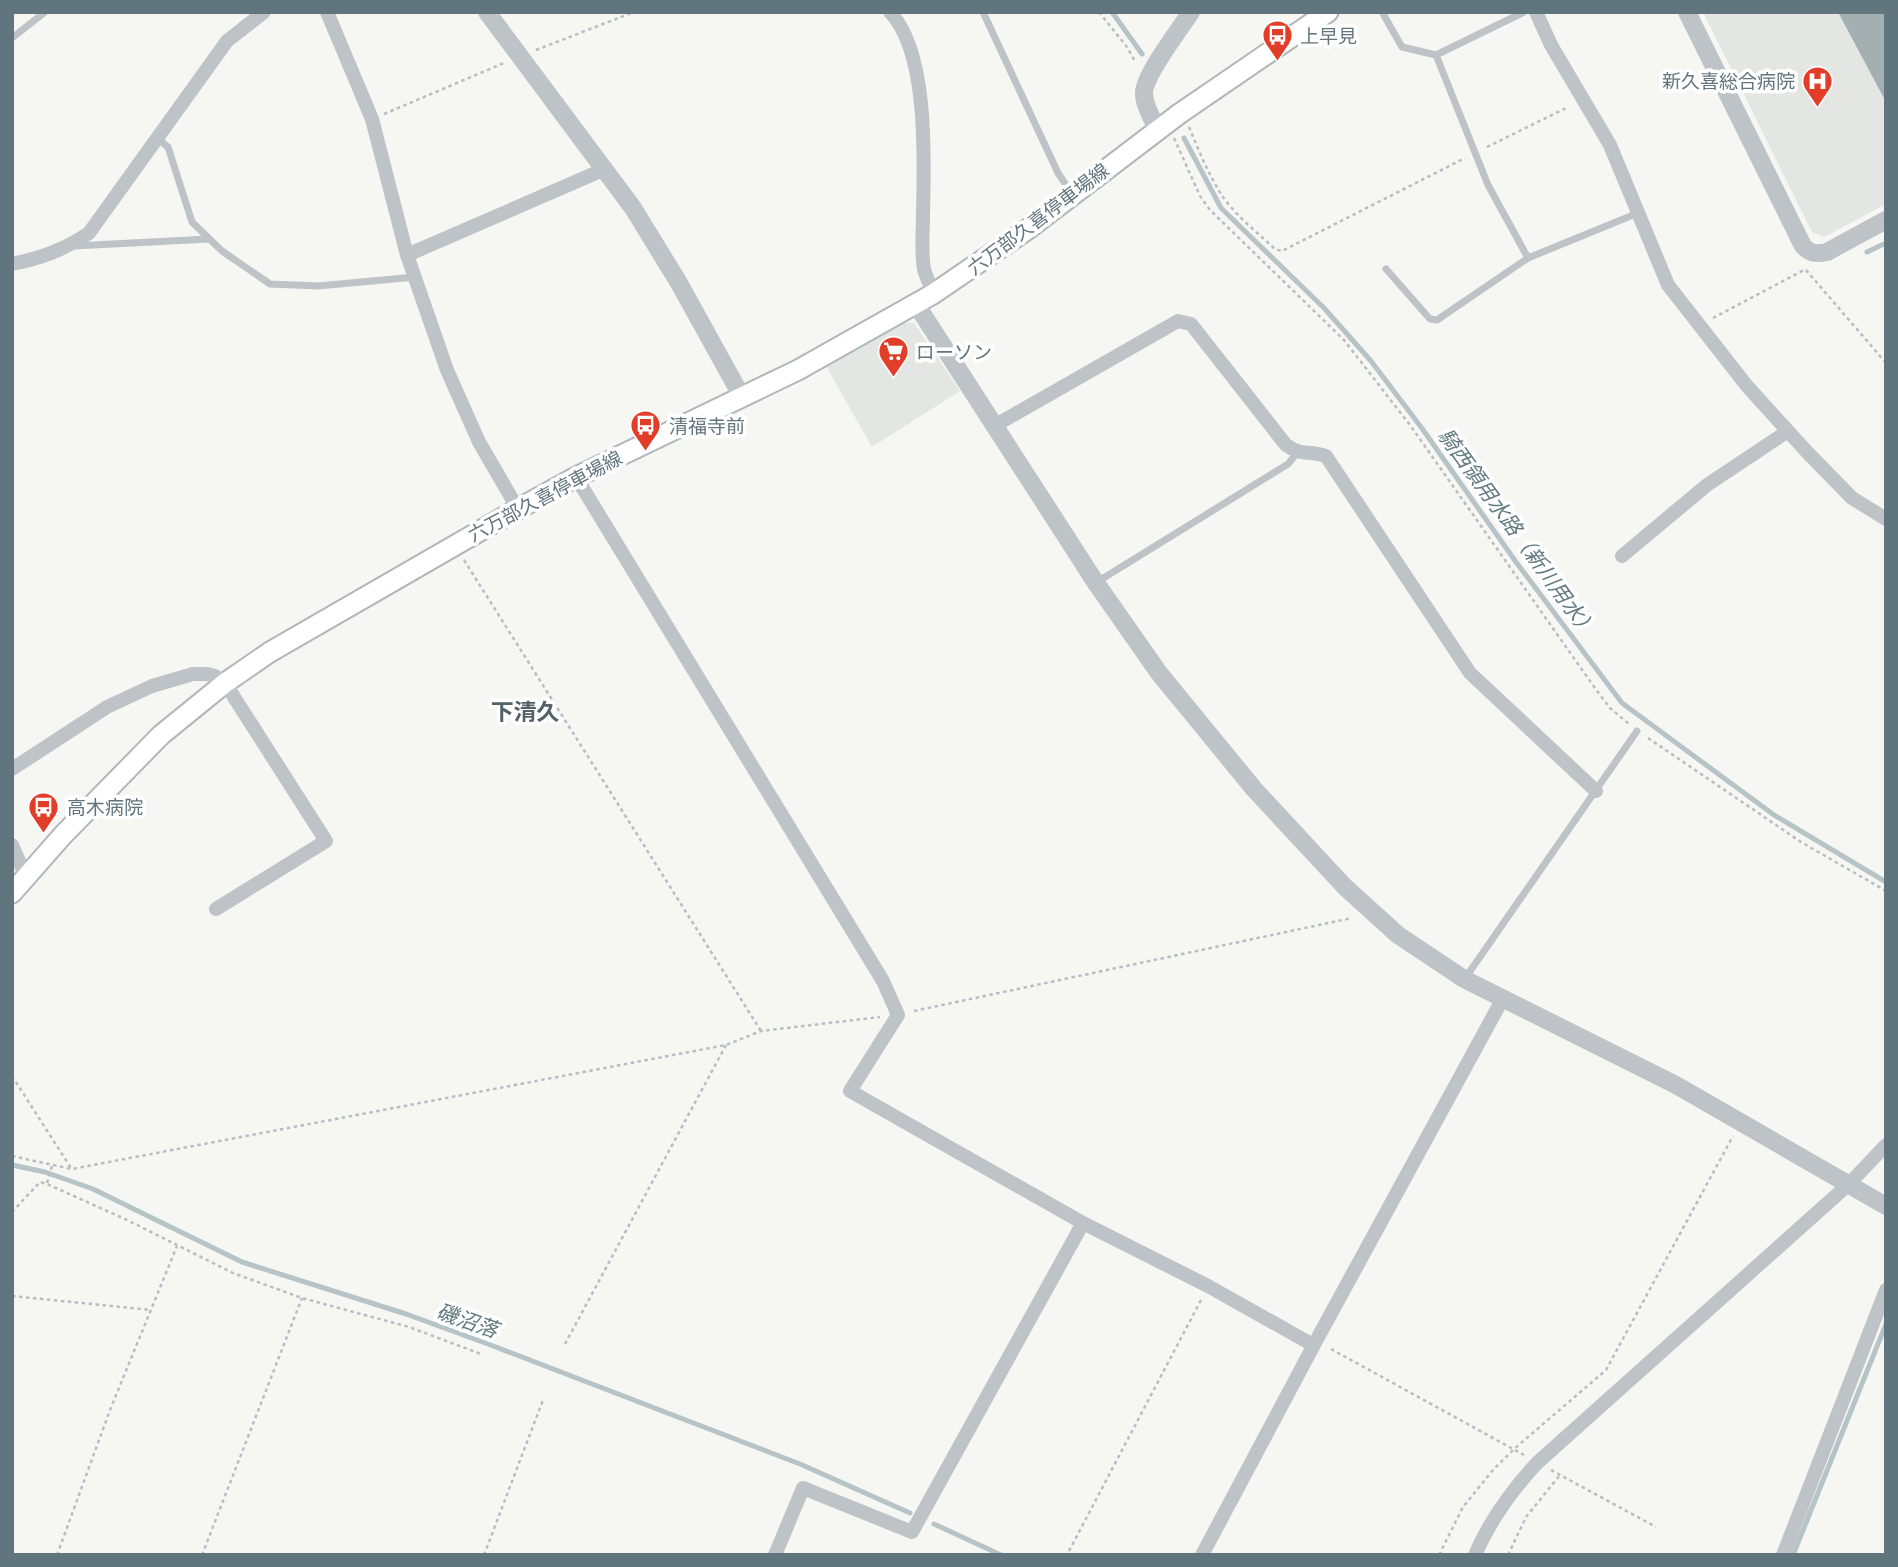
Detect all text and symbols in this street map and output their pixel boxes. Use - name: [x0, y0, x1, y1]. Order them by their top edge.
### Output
- bus stop icon: 上早見: [1260, 19, 1294, 63]
- place label: 上早見: [1300, 25, 1357, 48]
- hospital icon: 新久喜総合病院: [1801, 64, 1835, 108]
- place label: 新久喜総合病院: [1662, 70, 1795, 93]
- street label: 六万部久喜停車場線: [963, 159, 1114, 280]
- supermarket icon: ローソン: [876, 335, 910, 379]
- place label: ローソン: [916, 341, 992, 364]
- bus stop icon: 清福寺前: [629, 409, 663, 453]
- place label: 清福寺前: [669, 415, 745, 438]
- water label: 騎西領用水路（新川用水）: [1433, 423, 1602, 642]
- street label: 六万部久喜停車場線: [464, 446, 626, 547]
- district label: 下清久: [491, 698, 560, 726]
- bus stop icon: 高木病院: [27, 790, 61, 834]
- place label: 高木病院: [67, 796, 143, 819]
- water label: 磯沼落: [433, 1298, 504, 1344]

